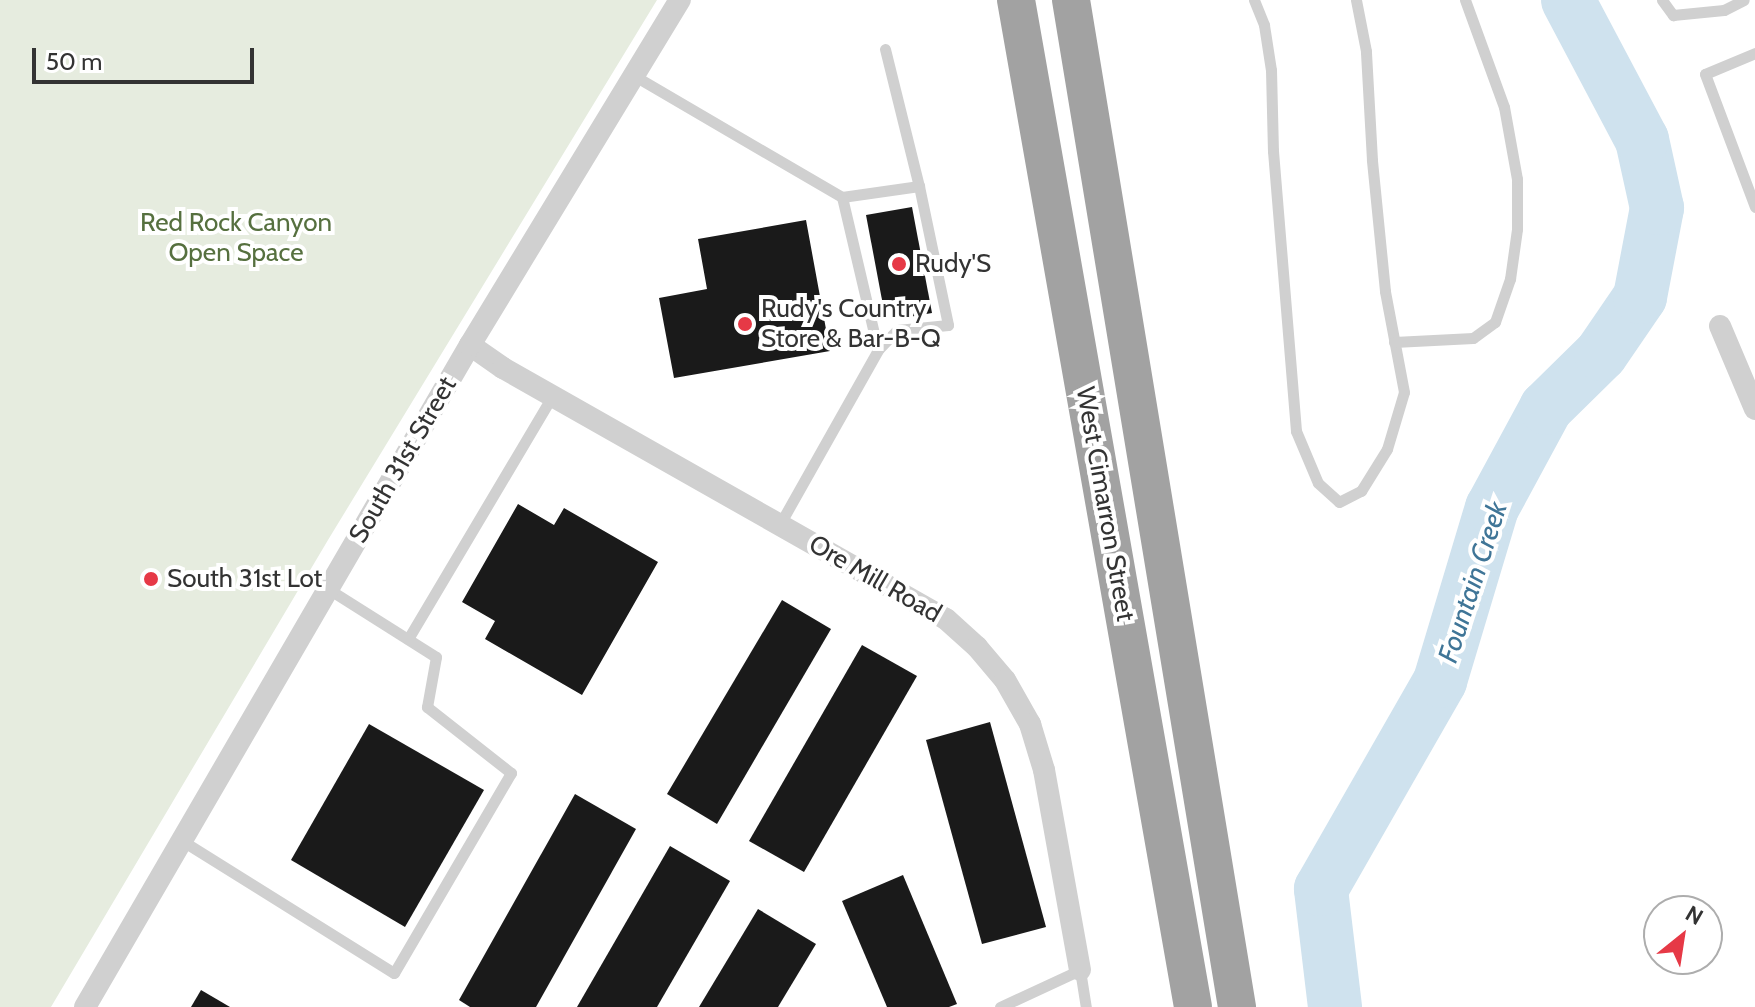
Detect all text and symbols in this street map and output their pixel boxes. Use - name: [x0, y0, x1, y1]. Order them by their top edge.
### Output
- scale bar: [36, 32, 258, 82]
- text: 50 m: [46, 47, 102, 76]
- park label: Red Rock Canyon Open Space: [140, 207, 332, 268]
- place label: Rudy'S: [915, 248, 991, 280]
- marker: Rudy'S: [890, 255, 908, 273]
- place label: Rudy's Country Store & Bar-B-Q: [761, 293, 941, 354]
- marker: Rudy's Country Store & Bar-B-Q: [736, 315, 754, 333]
- street label: South 31st Street: [343, 371, 463, 549]
- street label: West Cimarron Street: [1069, 384, 1141, 624]
- water label: Fountain Creek: [1430, 497, 1514, 667]
- street label: Ore Mill Road: [803, 529, 947, 629]
- place label: South 31st Lot: [167, 563, 322, 595]
- marker: South 31st Lot: [142, 570, 160, 588]
- north arrow: [1643, 895, 1723, 975]
- text: N: [1681, 900, 1708, 931]

